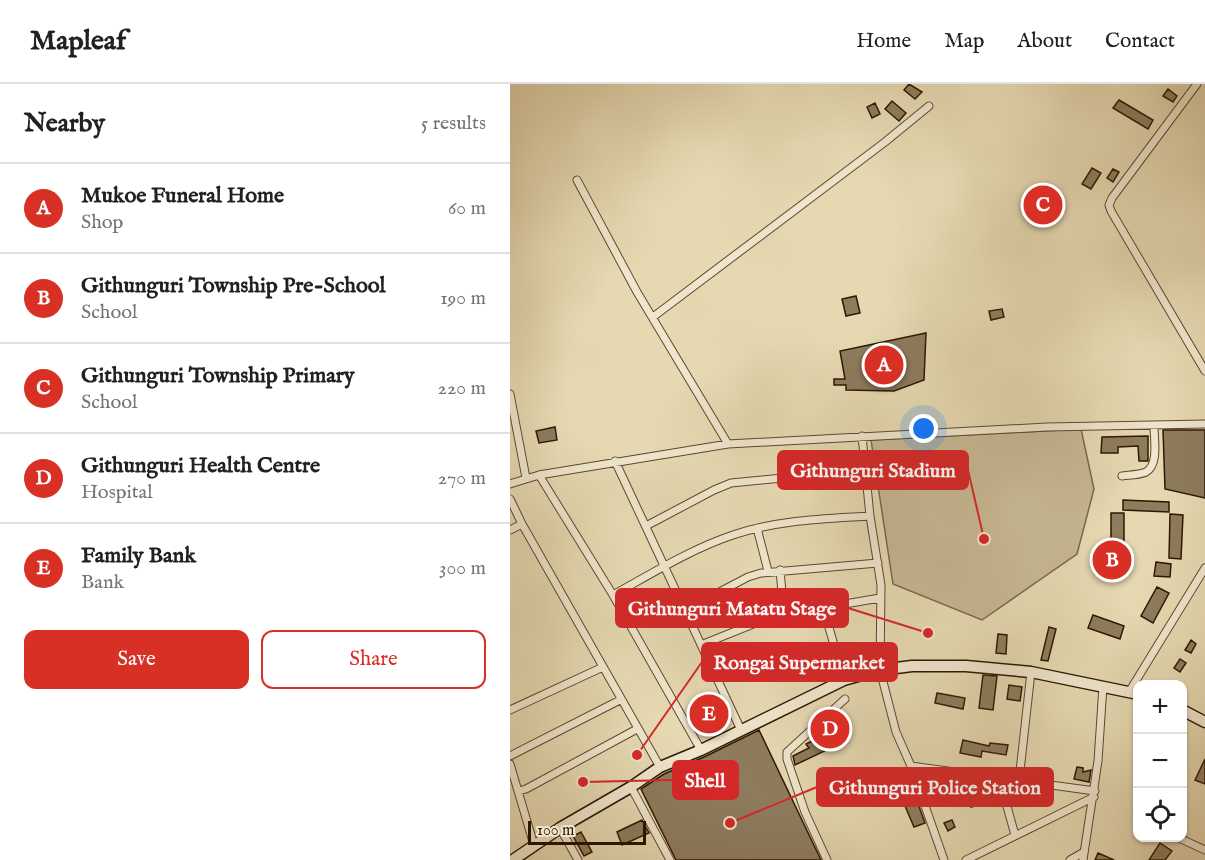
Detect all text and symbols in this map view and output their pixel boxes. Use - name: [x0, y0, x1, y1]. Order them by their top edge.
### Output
- text: Mapleaf: [30, 24, 126, 59]
- text: Home: [856, 28, 911, 55]
- text: Map: [944, 28, 984, 55]
- text: About: [1017, 28, 1072, 55]
- text: Contact: [1105, 28, 1175, 55]
- text: Nearby: [24, 107, 105, 140]
- text: 5 results: [421, 111, 486, 136]
- text: Mukoe Funeral Home: [81, 182, 284, 210]
- pin: C: [1024, 182, 1062, 228]
- text: A: [37, 196, 50, 221]
- text: 60 m: [448, 196, 486, 221]
- text: Shop: [81, 210, 123, 235]
- text: Githunguri Township Pre-School: [81, 272, 386, 300]
- text: B: [37, 286, 50, 311]
- text: 190 m: [440, 286, 486, 311]
- text: School: [81, 300, 137, 325]
- pin: A: [864, 342, 904, 388]
- text: Githunguri Township Primary: [81, 362, 355, 390]
- text: C: [36, 376, 51, 401]
- text: 220 m: [438, 376, 486, 401]
- text: School: [81, 390, 137, 415]
- your location: [909, 414, 938, 443]
- callout: Githunguri Stadium: [778, 451, 968, 489]
- text: Githunguri Health Centre: [81, 452, 320, 480]
- text: Githunguri Stadium: [790, 459, 956, 484]
- text: D: [35, 466, 52, 491]
- text: 270 m: [438, 466, 486, 491]
- text: Hospital: [81, 480, 153, 505]
- pin: B: [1092, 538, 1132, 582]
- text: Family Bank: [81, 542, 196, 570]
- text: E: [37, 556, 50, 581]
- text: 300 m: [439, 556, 486, 581]
- text: Bank: [81, 570, 124, 595]
- callout: Githunguri Matatu Stage: [616, 589, 848, 627]
- text: Githunguri Matatu Stage: [628, 597, 837, 622]
- button: Save: [24, 630, 249, 689]
- button: Share: [261, 630, 486, 689]
- callout: Rongai Supermarket: [702, 643, 897, 681]
- text: Rongai Supermarket: [713, 651, 885, 676]
- map controls: [1133, 680, 1187, 842]
- button: +: [1133, 680, 1187, 734]
- pin: E: [690, 692, 728, 736]
- pin: D: [810, 706, 850, 752]
- button: −: [1133, 734, 1187, 788]
- callout: Shell: [673, 761, 738, 799]
- callout: Githunguri Police Station: [817, 768, 1053, 806]
- text: Shell: [685, 769, 726, 794]
- text: Githunguri Police Station: [829, 776, 1041, 801]
- button: locate: [1133, 788, 1187, 842]
- scale bar: [528, 818, 646, 846]
- text: 100 m: [537, 821, 574, 841]

